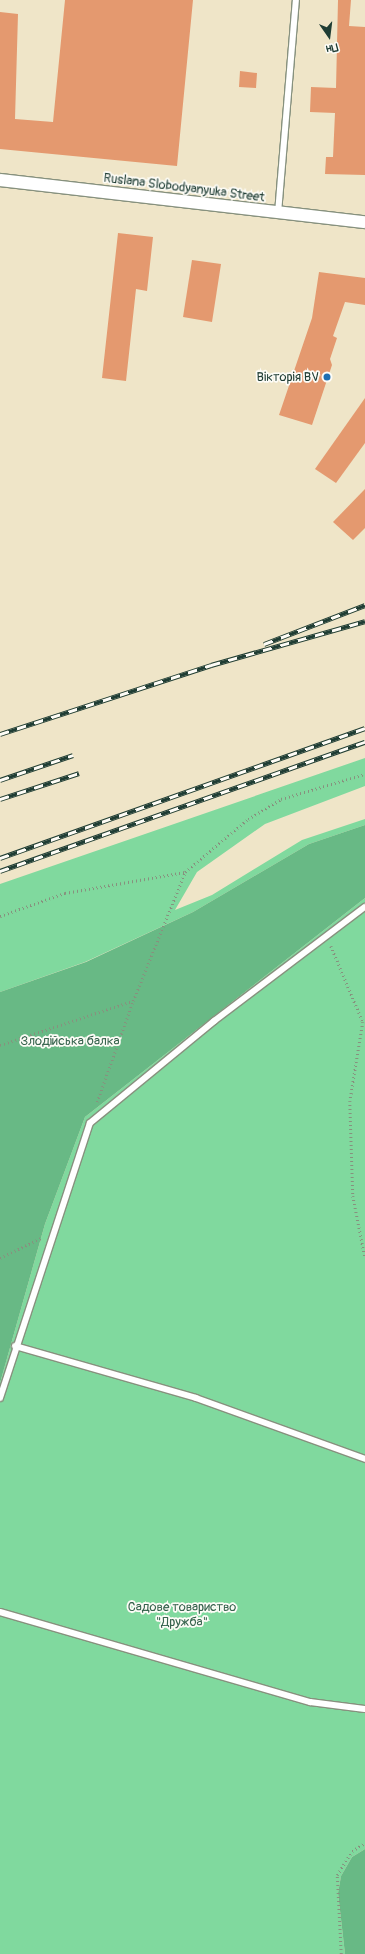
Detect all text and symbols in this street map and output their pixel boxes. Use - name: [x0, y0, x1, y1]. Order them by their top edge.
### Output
- north arrow: [309, 16, 349, 56]
- text: Пн: [325, 40, 339, 56]
- street label: Ruslana Slobodyanyuka Street: [103, 170, 265, 206]
- place label: Вікторія BV: [257, 369, 319, 385]
- marker: Вікторія BV: [322, 372, 332, 382]
- park label: Злодійська балка: [20, 1033, 120, 1049]
- park label: Садове товариство "Дружба": [128, 1600, 236, 1631]

